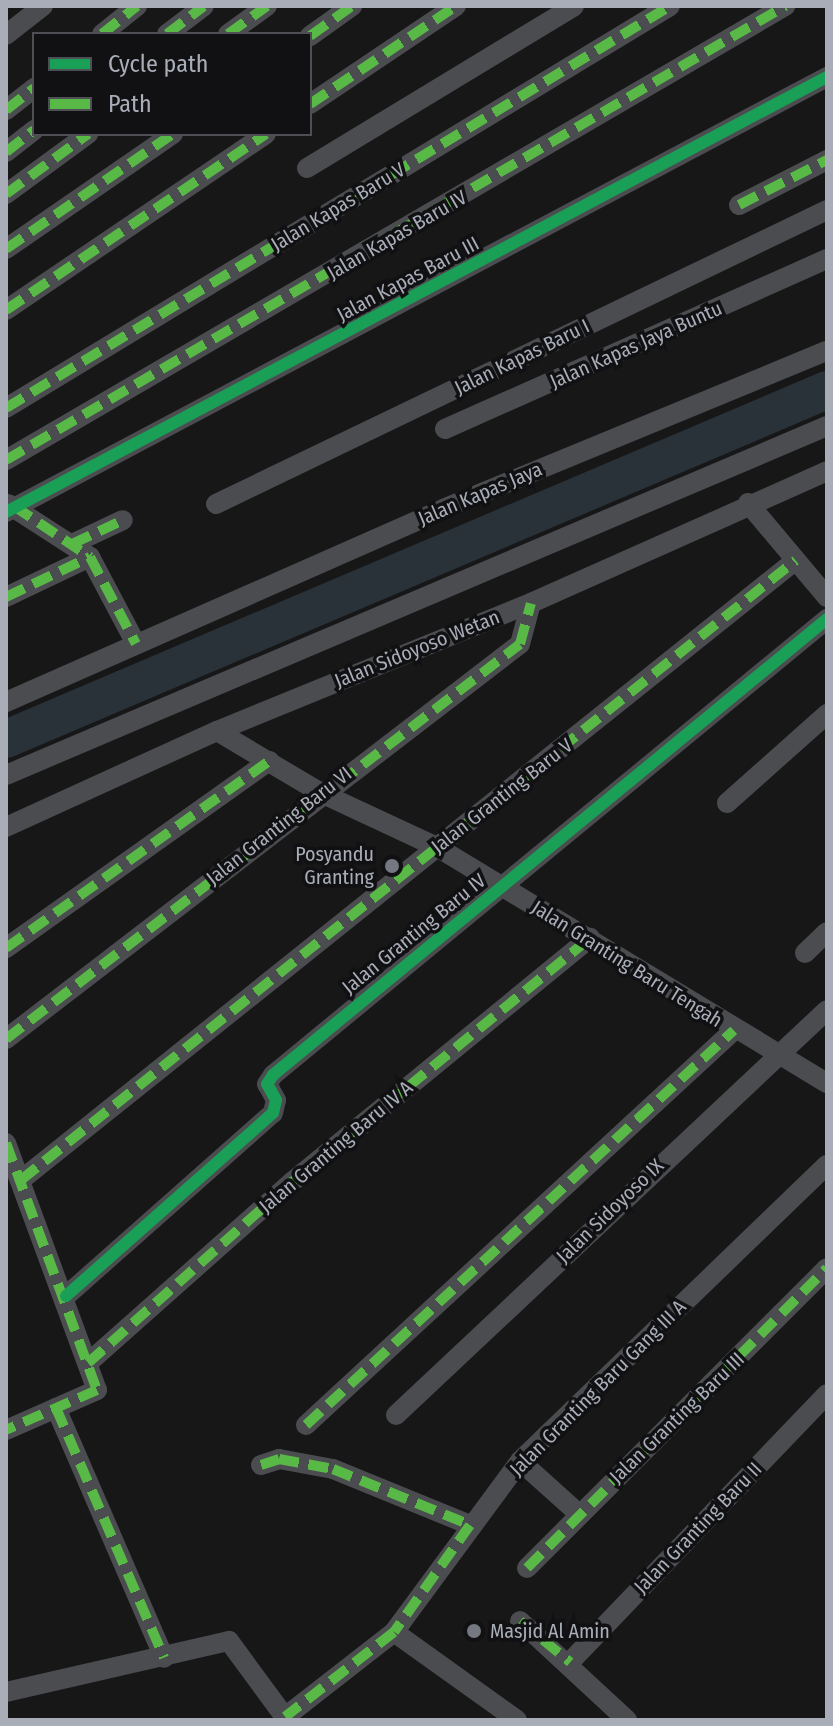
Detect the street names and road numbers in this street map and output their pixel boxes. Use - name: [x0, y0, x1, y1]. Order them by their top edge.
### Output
- street label: Jalan Kapas Baru V: [267, 158, 409, 256]
- street label: Jalan Kapas Baru IV: [323, 185, 471, 285]
- street label: Jalan Kapas Baru III: [333, 231, 483, 327]
- street label: Jalan Kapas Jaya Buntu: [546, 296, 726, 394]
- street label: Jalan Kapas Baru I: [451, 314, 593, 400]
- street label: Jalan Kapas Jaya: [414, 457, 546, 531]
- street label: Jalan Sidoyoso Wetan: [331, 605, 503, 693]
- street label: Jalan Granting Baru V: [427, 733, 577, 859]
- street label: Jalan Granting Baru VI: [201, 762, 357, 890]
- street label: Jalan Granting Baru IV: [337, 869, 491, 999]
- street label: Jalan Granting Baru Tengah: [527, 895, 727, 1033]
- street label: Jalan Granting Baru IV A: [254, 1076, 418, 1218]
- street label: Jalan Sidoyoso IX: [551, 1154, 669, 1268]
- street label: Jalan Granting Baru Gang III A: [505, 1295, 691, 1481]
- street label: Jalan Granting Baru III: [605, 1347, 749, 1489]
- street label: Jalan Granting Baru II: [629, 1457, 767, 1599]

